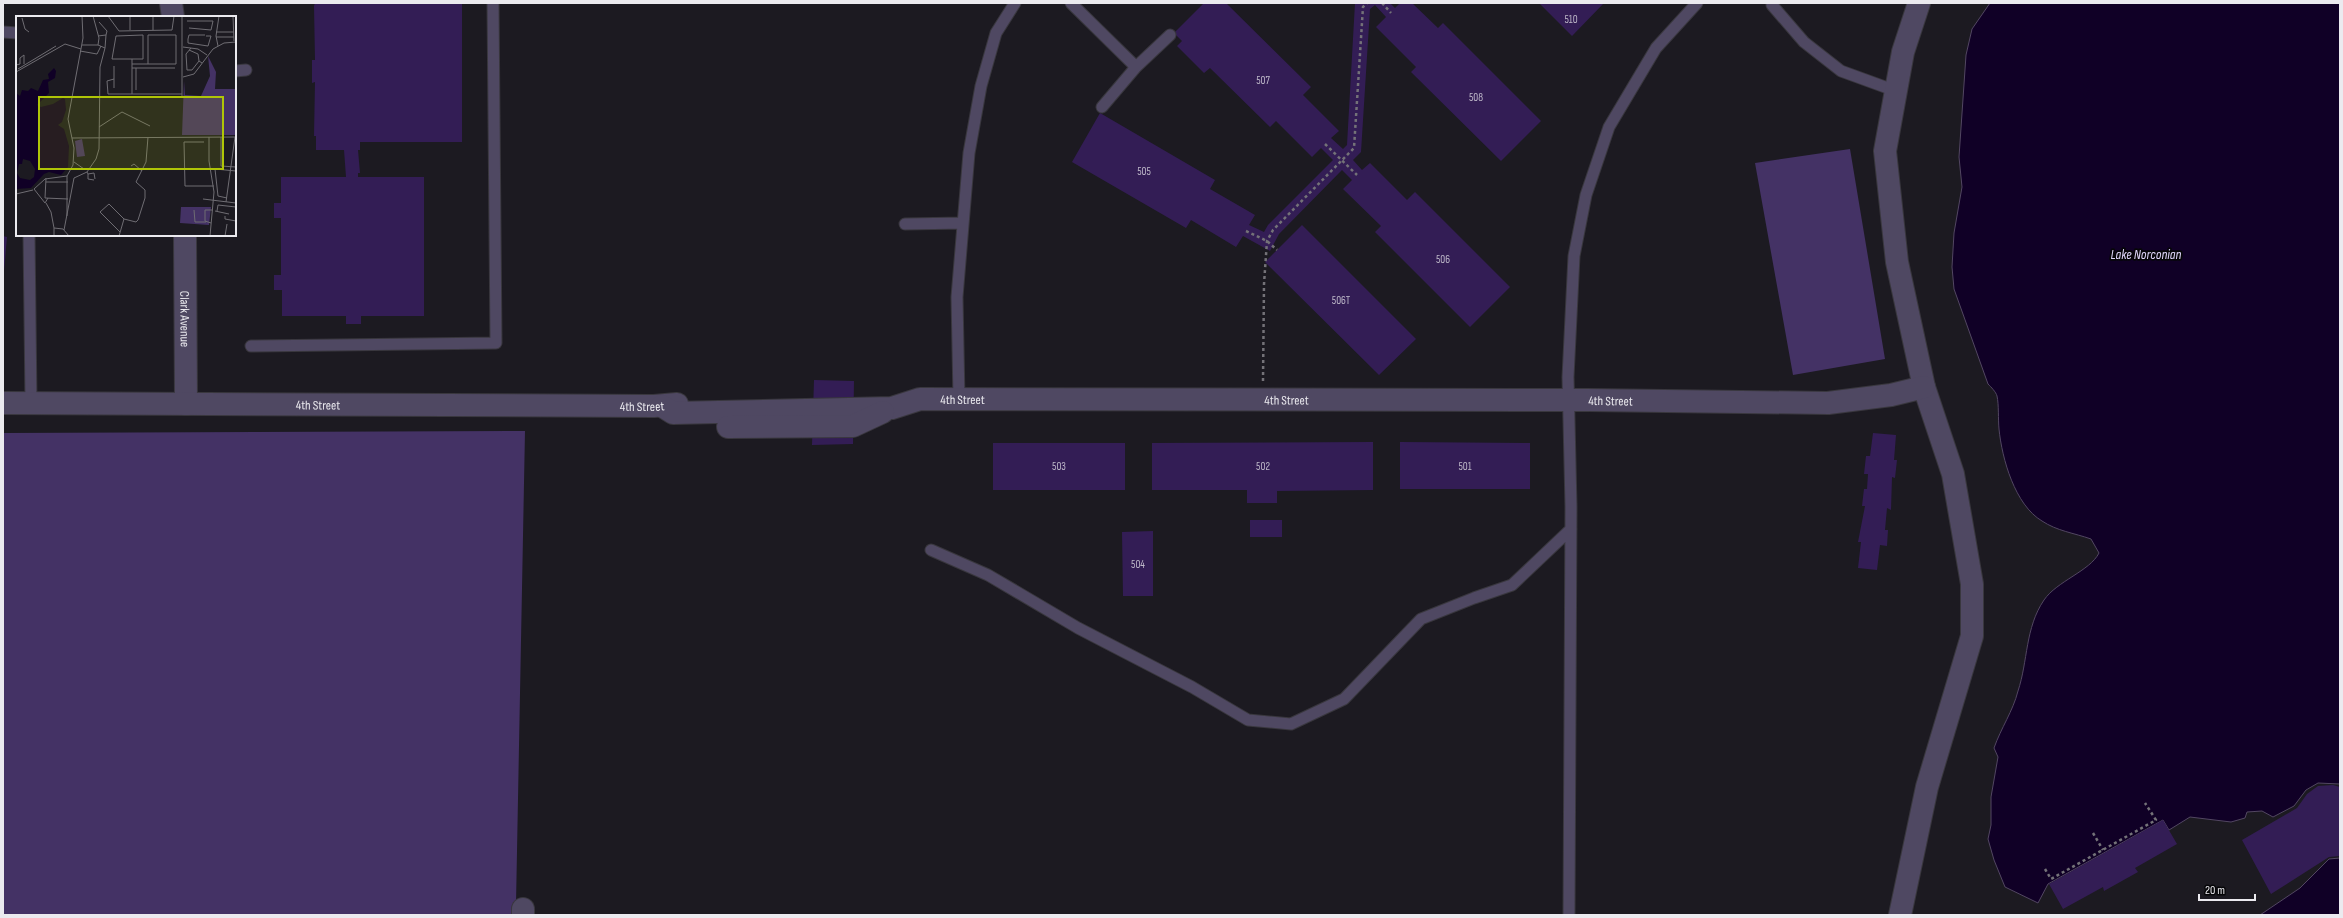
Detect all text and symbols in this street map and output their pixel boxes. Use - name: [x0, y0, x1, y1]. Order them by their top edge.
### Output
- house number: 510: [1564, 13, 1578, 26]
- inset map: [16, 16, 236, 236]
- house number: 507: [1256, 74, 1270, 87]
- house number: 508: [1469, 91, 1483, 104]
- house number: 505: [1137, 165, 1151, 178]
- water label: Lake Norconian: [2111, 246, 2182, 263]
- house number: 506: [1436, 253, 1450, 266]
- street label: Clark Avenue: [176, 291, 193, 347]
- house number: 506T: [1332, 294, 1351, 307]
- street label: 4th Street: [940, 392, 985, 408]
- street label: 4th Street: [1264, 393, 1309, 409]
- street label: 4th Street: [1588, 393, 1633, 410]
- street label: 4th Street: [296, 397, 340, 414]
- street label: 4th Street: [620, 398, 665, 415]
- house number: 503: [1052, 460, 1066, 473]
- house number: 502: [1256, 460, 1270, 473]
- house number: 501: [1458, 460, 1472, 473]
- house number: 504: [1131, 558, 1145, 571]
- scale bar: [2199, 876, 2255, 902]
- text: 20 m: [2205, 883, 2225, 898]

